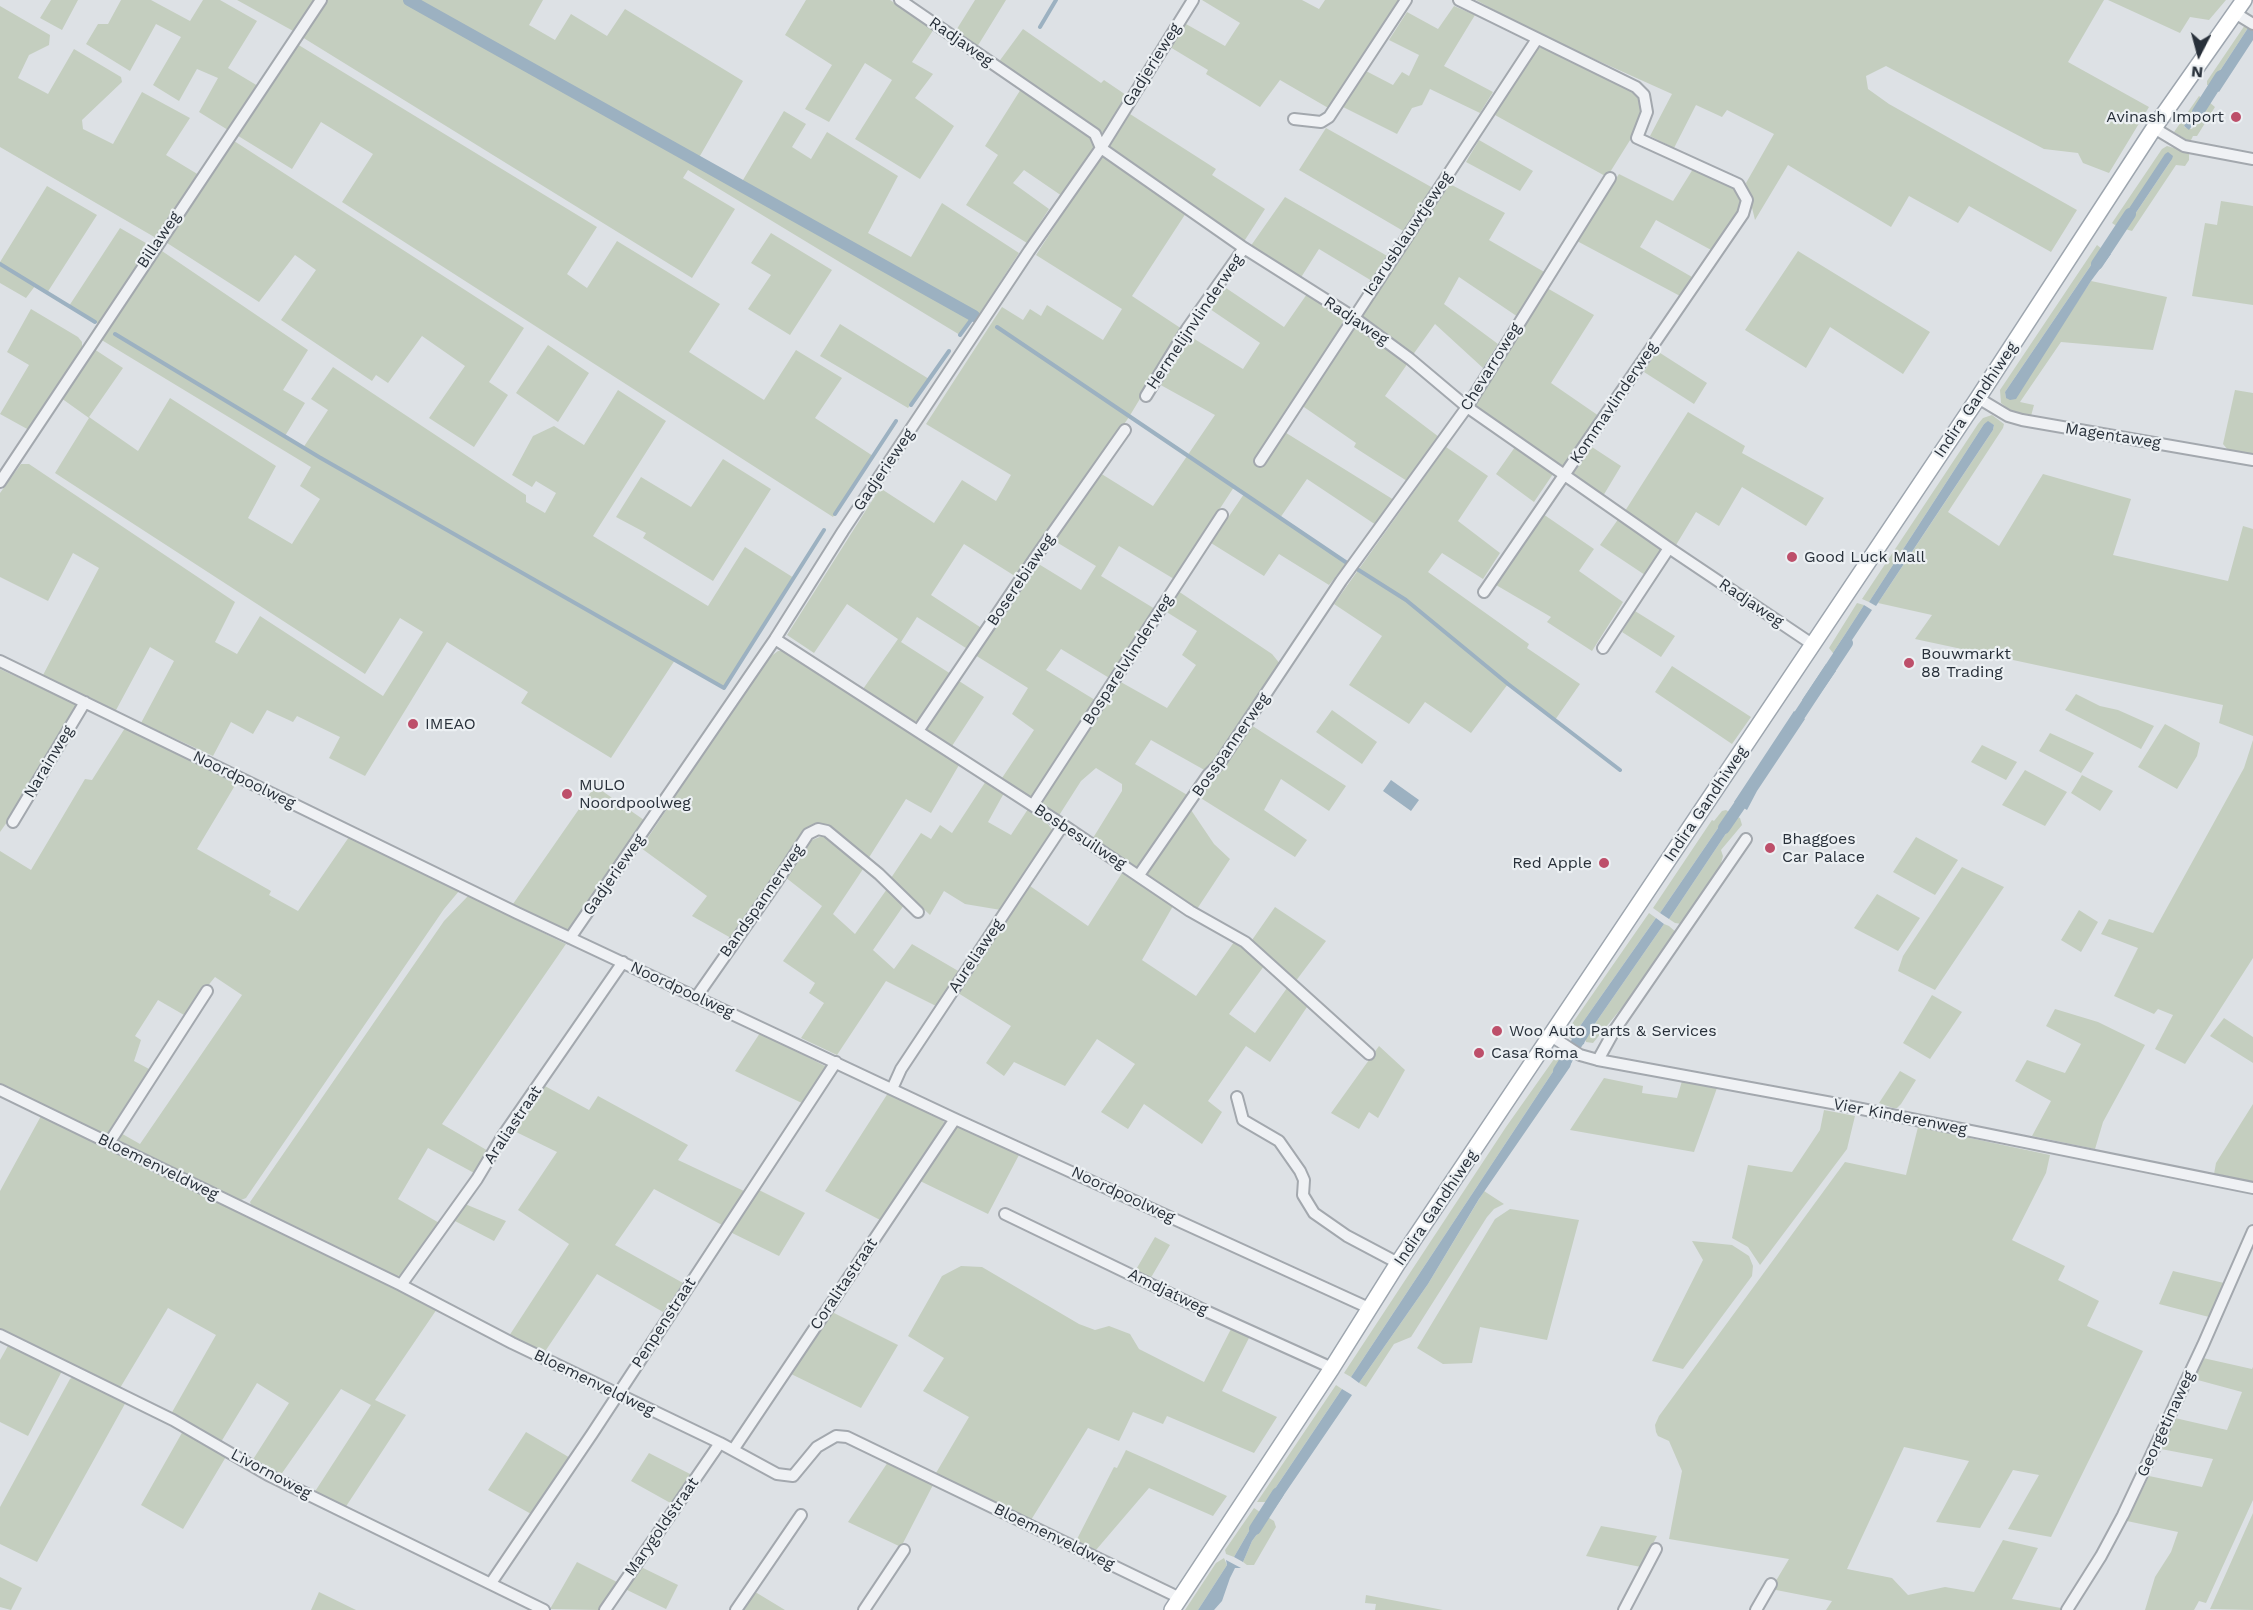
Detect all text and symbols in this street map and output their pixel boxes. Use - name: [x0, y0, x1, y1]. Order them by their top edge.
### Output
- street label: Radjaweg: [925, 13, 997, 71]
- street label: Gadjerieweg: [1119, 20, 1185, 110]
- north arrow: [2169, 24, 2229, 84]
- text: N: [2190, 62, 2204, 82]
- place label: Avinash Import: [2106, 107, 2224, 127]
- marker: Avinash Import: [2229, 110, 2243, 124]
- street label: Icarusblauwtjeweg: [1359, 168, 1457, 300]
- street label: Billaweg: [133, 208, 185, 272]
- street label: Hermelijnvlinderweg: [1143, 251, 1247, 393]
- street label: Radjaweg: [1320, 292, 1392, 350]
- street label: Chevarroweg: [1456, 319, 1526, 415]
- street label: Kommavlinderweg: [1566, 338, 1662, 468]
- street label: Indira Gandhiweg: [1930, 339, 2022, 461]
- street label: Magentaweg: [2064, 419, 2162, 453]
- street label: Gadjerieweg: [850, 425, 918, 515]
- street label: Boserebiaweg: [983, 530, 1059, 630]
- place label: Good Luck Mall: [1804, 547, 1925, 567]
- marker: Good Luck Mall: [1785, 550, 1799, 564]
- street label: Radjaweg: [1715, 574, 1787, 632]
- street label: Bosparelvlinderweg: [1079, 591, 1177, 729]
- place label: Bouwmarkt 88 Trading: [1921, 644, 2011, 682]
- marker: Bouwmarkt 88 Trading: [1902, 656, 1916, 670]
- street label: Bosspannerweg: [1188, 689, 1274, 801]
- place label: IMEAO: [425, 714, 476, 734]
- marker: IMEAO: [406, 717, 420, 731]
- street label: Narainweg: [20, 722, 78, 802]
- street label: Indira Gandhiweg: [1660, 743, 1752, 865]
- street label: Noordpoolweg: [190, 747, 298, 813]
- place label: MULO Noordpoolweg: [579, 775, 691, 813]
- marker: MULO Noordpoolweg: [560, 787, 574, 801]
- street label: Bosbesuilweg: [1030, 800, 1130, 874]
- place label: Bhaggoes Car Palace: [1782, 829, 1865, 867]
- street label: Gadjerieweg: [579, 831, 649, 919]
- street label: Bandspannerweg: [716, 841, 808, 961]
- marker: Bhaggoes Car Palace: [1763, 841, 1777, 855]
- place label: Red Apple: [1512, 853, 1592, 873]
- marker: Red Apple: [1597, 856, 1611, 870]
- street label: Aureliaweg: [944, 916, 1008, 996]
- street label: Noordpoolweg: [627, 958, 737, 1022]
- place label: Woo Auto Parts & Services: [1509, 1021, 1717, 1041]
- marker: Woo Auto Parts & Services: [1490, 1024, 1504, 1038]
- place label: Casa Roma: [1491, 1043, 1578, 1063]
- marker: Casa Roma: [1472, 1046, 1486, 1060]
- street label: Araliastraat: [480, 1082, 546, 1168]
- street label: Vier Kinderenweg: [1831, 1095, 1969, 1139]
- street label: Bloemenveldweg: [95, 1130, 221, 1204]
- street label: Indira Gandhiweg: [1390, 1147, 1482, 1269]
- street label: Noordpoolweg: [1068, 1163, 1178, 1227]
- street label: Coralitastraat: [806, 1234, 882, 1334]
- street label: Amdjatweg: [1125, 1264, 1211, 1320]
- street label: Penpenstraat: [628, 1274, 700, 1372]
- street label: Bloemenveldweg: [531, 1346, 657, 1420]
- street label: Georgetinaweg: [2133, 1368, 2199, 1480]
- street label: Livornoweg: [227, 1445, 315, 1503]
- street label: Marygoldstraat: [621, 1474, 703, 1580]
- street label: Bloemenveldweg: [991, 1500, 1117, 1574]

